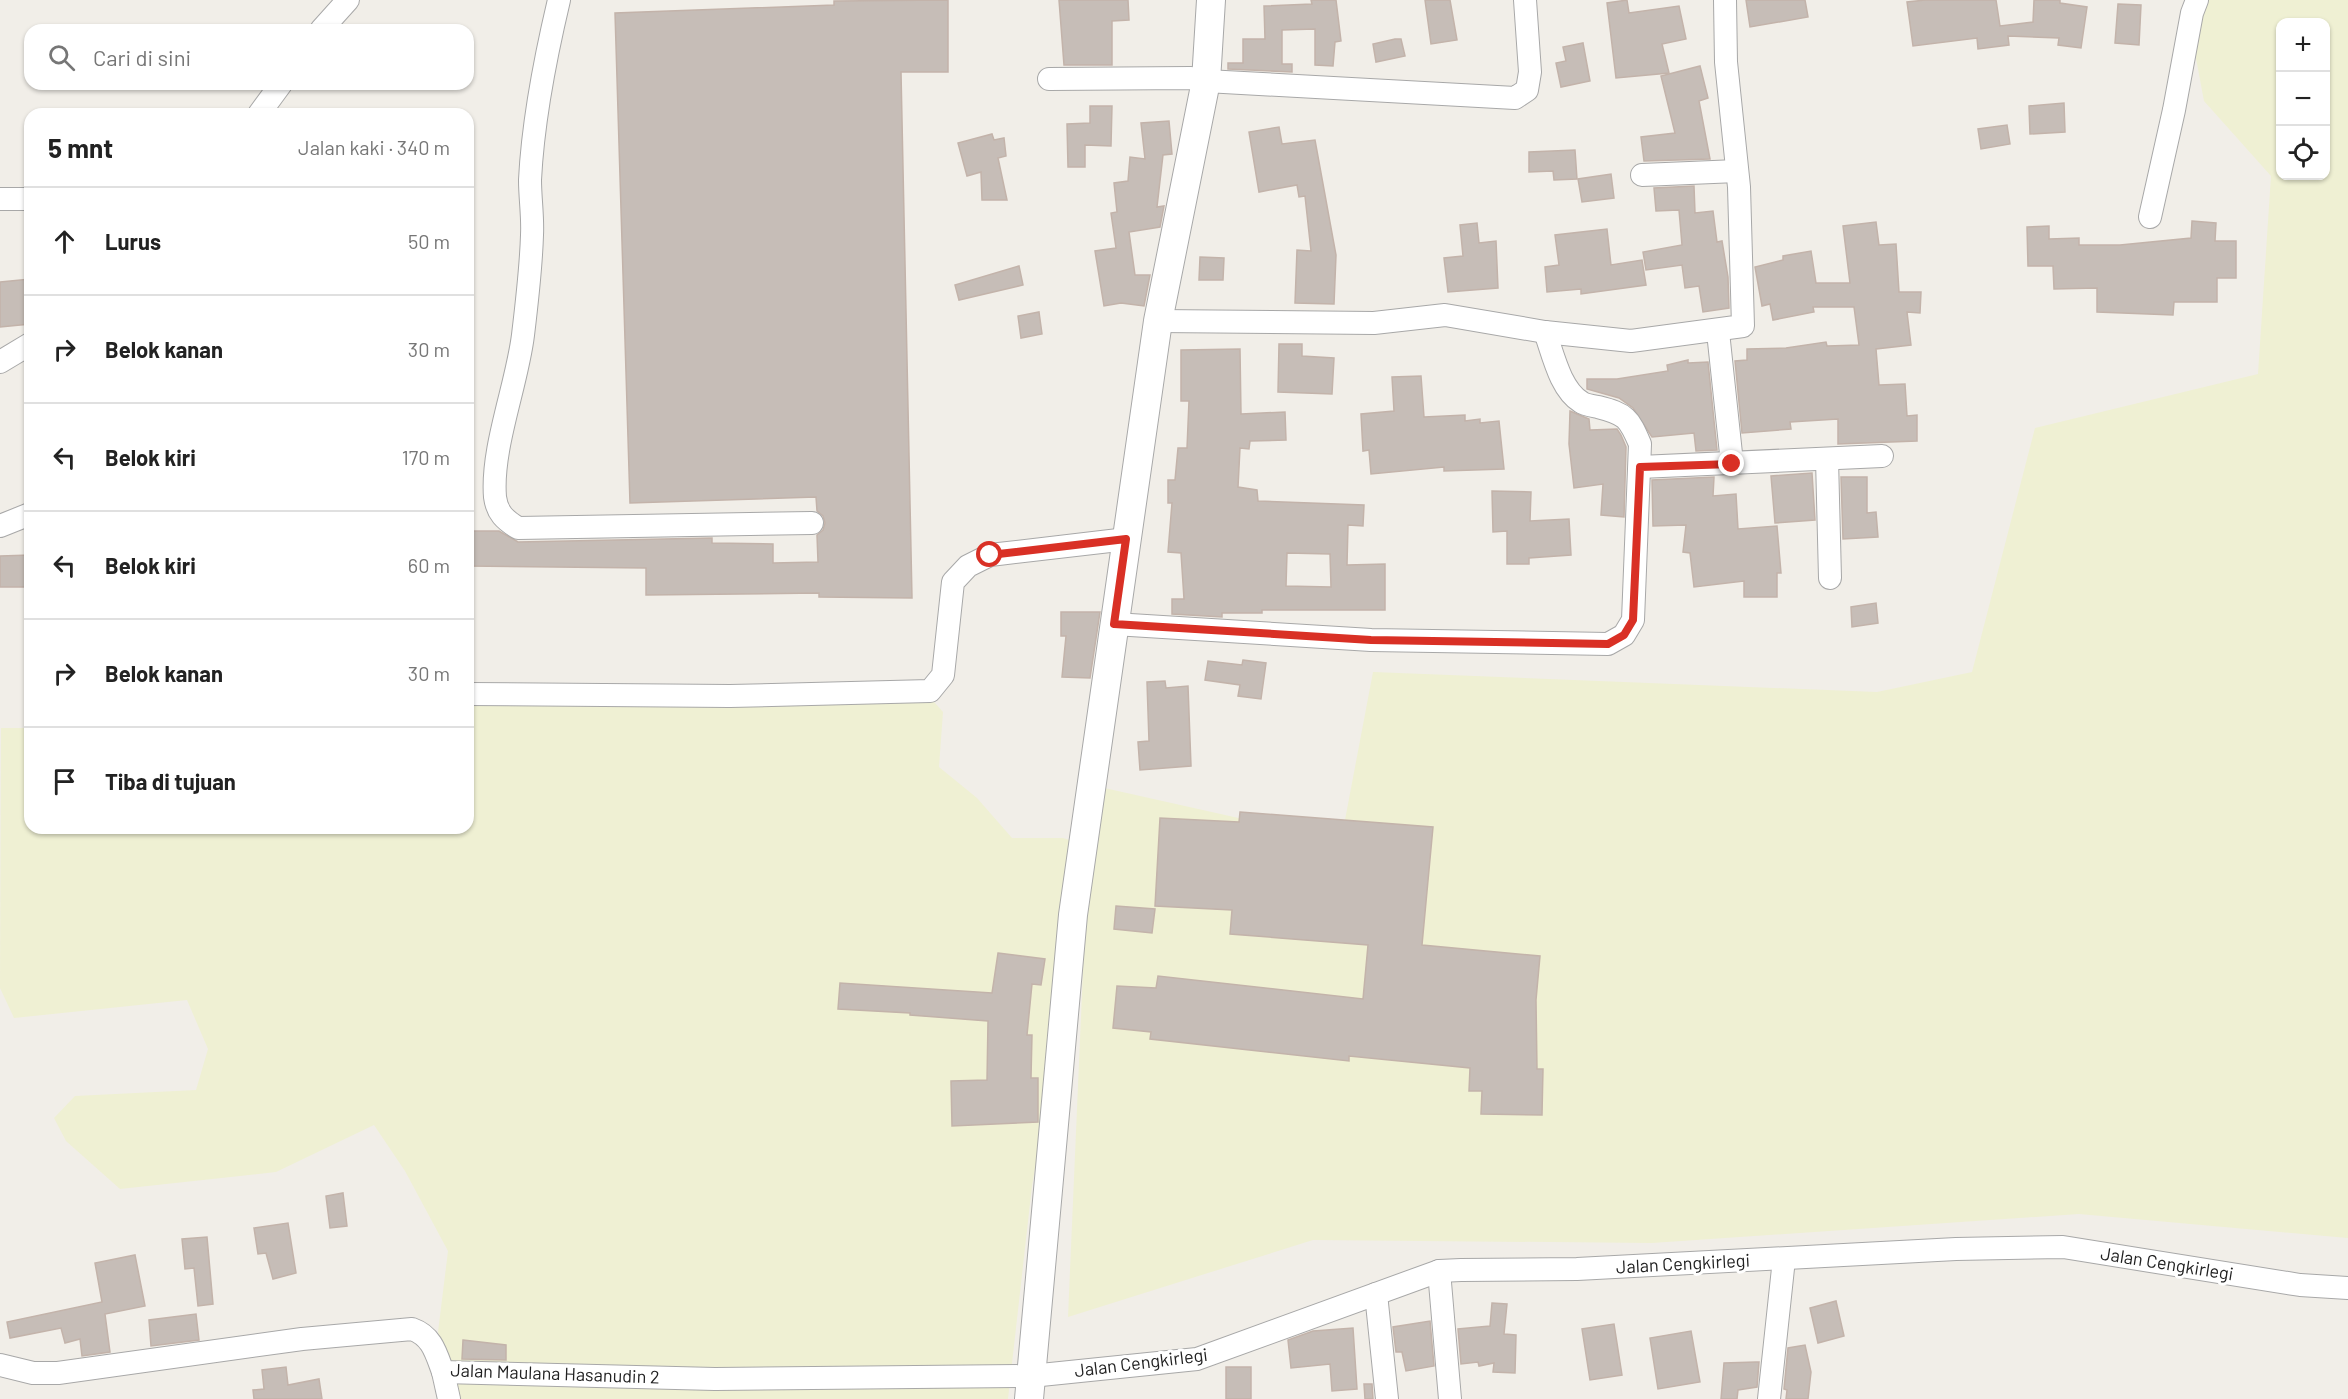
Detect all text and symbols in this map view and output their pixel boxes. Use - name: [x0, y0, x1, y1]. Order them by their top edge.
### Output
- map controls: [2276, 18, 2330, 180]
- button: +: [2276, 18, 2330, 72]
- search box: [24, 24, 474, 90]
- icon: search: [45, 41, 78, 74]
- text: Cari di sini: [93, 44, 191, 70]
- button: −: [2276, 72, 2330, 126]
- button: locate: [2276, 126, 2330, 180]
- text: 5 mnt: [48, 132, 113, 163]
- text: Jalan kaki · 340 m: [298, 135, 450, 159]
- icon: ahead: [48, 225, 81, 258]
- text: Lurus: [105, 228, 161, 254]
- text: 50 m: [408, 229, 450, 253]
- icon: right: [48, 333, 81, 366]
- text: Belok kanan: [105, 336, 223, 362]
- text: 30 m: [408, 337, 450, 361]
- icon: left: [48, 441, 81, 474]
- text: Belok kiri: [105, 444, 196, 470]
- text: 170 m: [402, 445, 450, 469]
- route end: [1718, 450, 1744, 476]
- route start: [976, 541, 1002, 567]
- icon: left: [48, 549, 81, 582]
- text: Belok kiri: [105, 552, 196, 578]
- text: 60 m: [408, 553, 450, 577]
- icon: right: [48, 657, 81, 690]
- text: Belok kanan: [105, 660, 223, 686]
- text: 30 m: [408, 661, 450, 685]
- icon: arrive: [48, 765, 81, 798]
- text: Tiba di tujuan: [105, 768, 236, 794]
- street label: Jalan Cengkirlegi: [2099, 1242, 2235, 1284]
- street label: Jalan Cengkirlegi: [1615, 1249, 1751, 1277]
- street label: Jalan Cengkirlegi: [1073, 1343, 1209, 1381]
- street label: Jalan Maulana Hasanudin 2: [450, 1358, 660, 1388]

